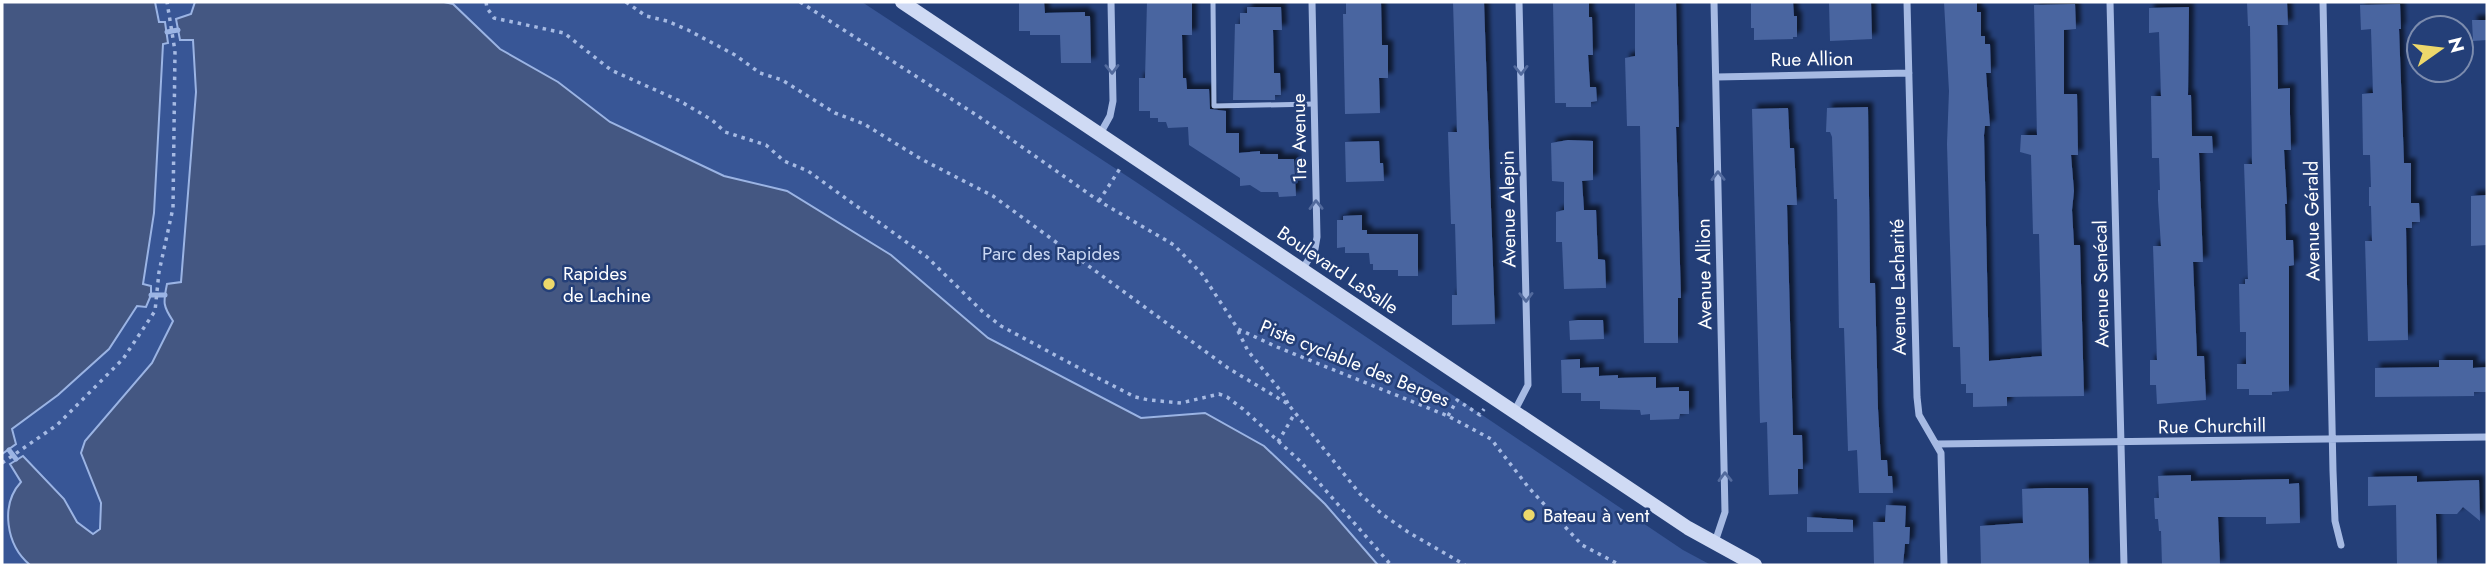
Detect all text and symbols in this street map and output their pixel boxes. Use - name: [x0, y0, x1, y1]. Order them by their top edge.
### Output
- north arrow: [2405, 14, 2475, 84]
- text: N: [2441, 34, 2471, 56]
- street label: Rue Allion: [1770, 45, 1854, 73]
- one-way arrow: [1104, 64, 1120, 75]
- one-way arrow: [1513, 65, 1528, 76]
- street label: 1re Avenue: [1285, 93, 1313, 183]
- street label: Avenue Alepin: [1493, 150, 1523, 268]
- street label: Avenue Gérald: [2297, 161, 2327, 281]
- one-way arrow: [1710, 170, 1725, 181]
- one-way arrow: [1309, 200, 1324, 211]
- street label: Avenue Allion: [1690, 218, 1718, 330]
- street label: Avenue Lacharité: [1883, 218, 1913, 356]
- street label: Boulevard LaSalle: [1272, 219, 1404, 321]
- street label: Avenue Senécal: [2086, 220, 2116, 348]
- park label: Parc des Rapides: [982, 240, 1120, 267]
- place label: Rapides de Lachine: [563, 260, 651, 309]
- marker: Rapides de Lachine: [541, 276, 557, 292]
- one-way arrow: [1518, 293, 1534, 303]
- street label: Piste cyclable des Berges: [1256, 313, 1454, 414]
- street label: Rue Churchill: [2158, 412, 2266, 440]
- one-way arrow: [1717, 471, 1732, 482]
- place label: Bateau à vent: [1543, 502, 1650, 529]
- marker: Bateau à vent: [1521, 507, 1537, 523]

